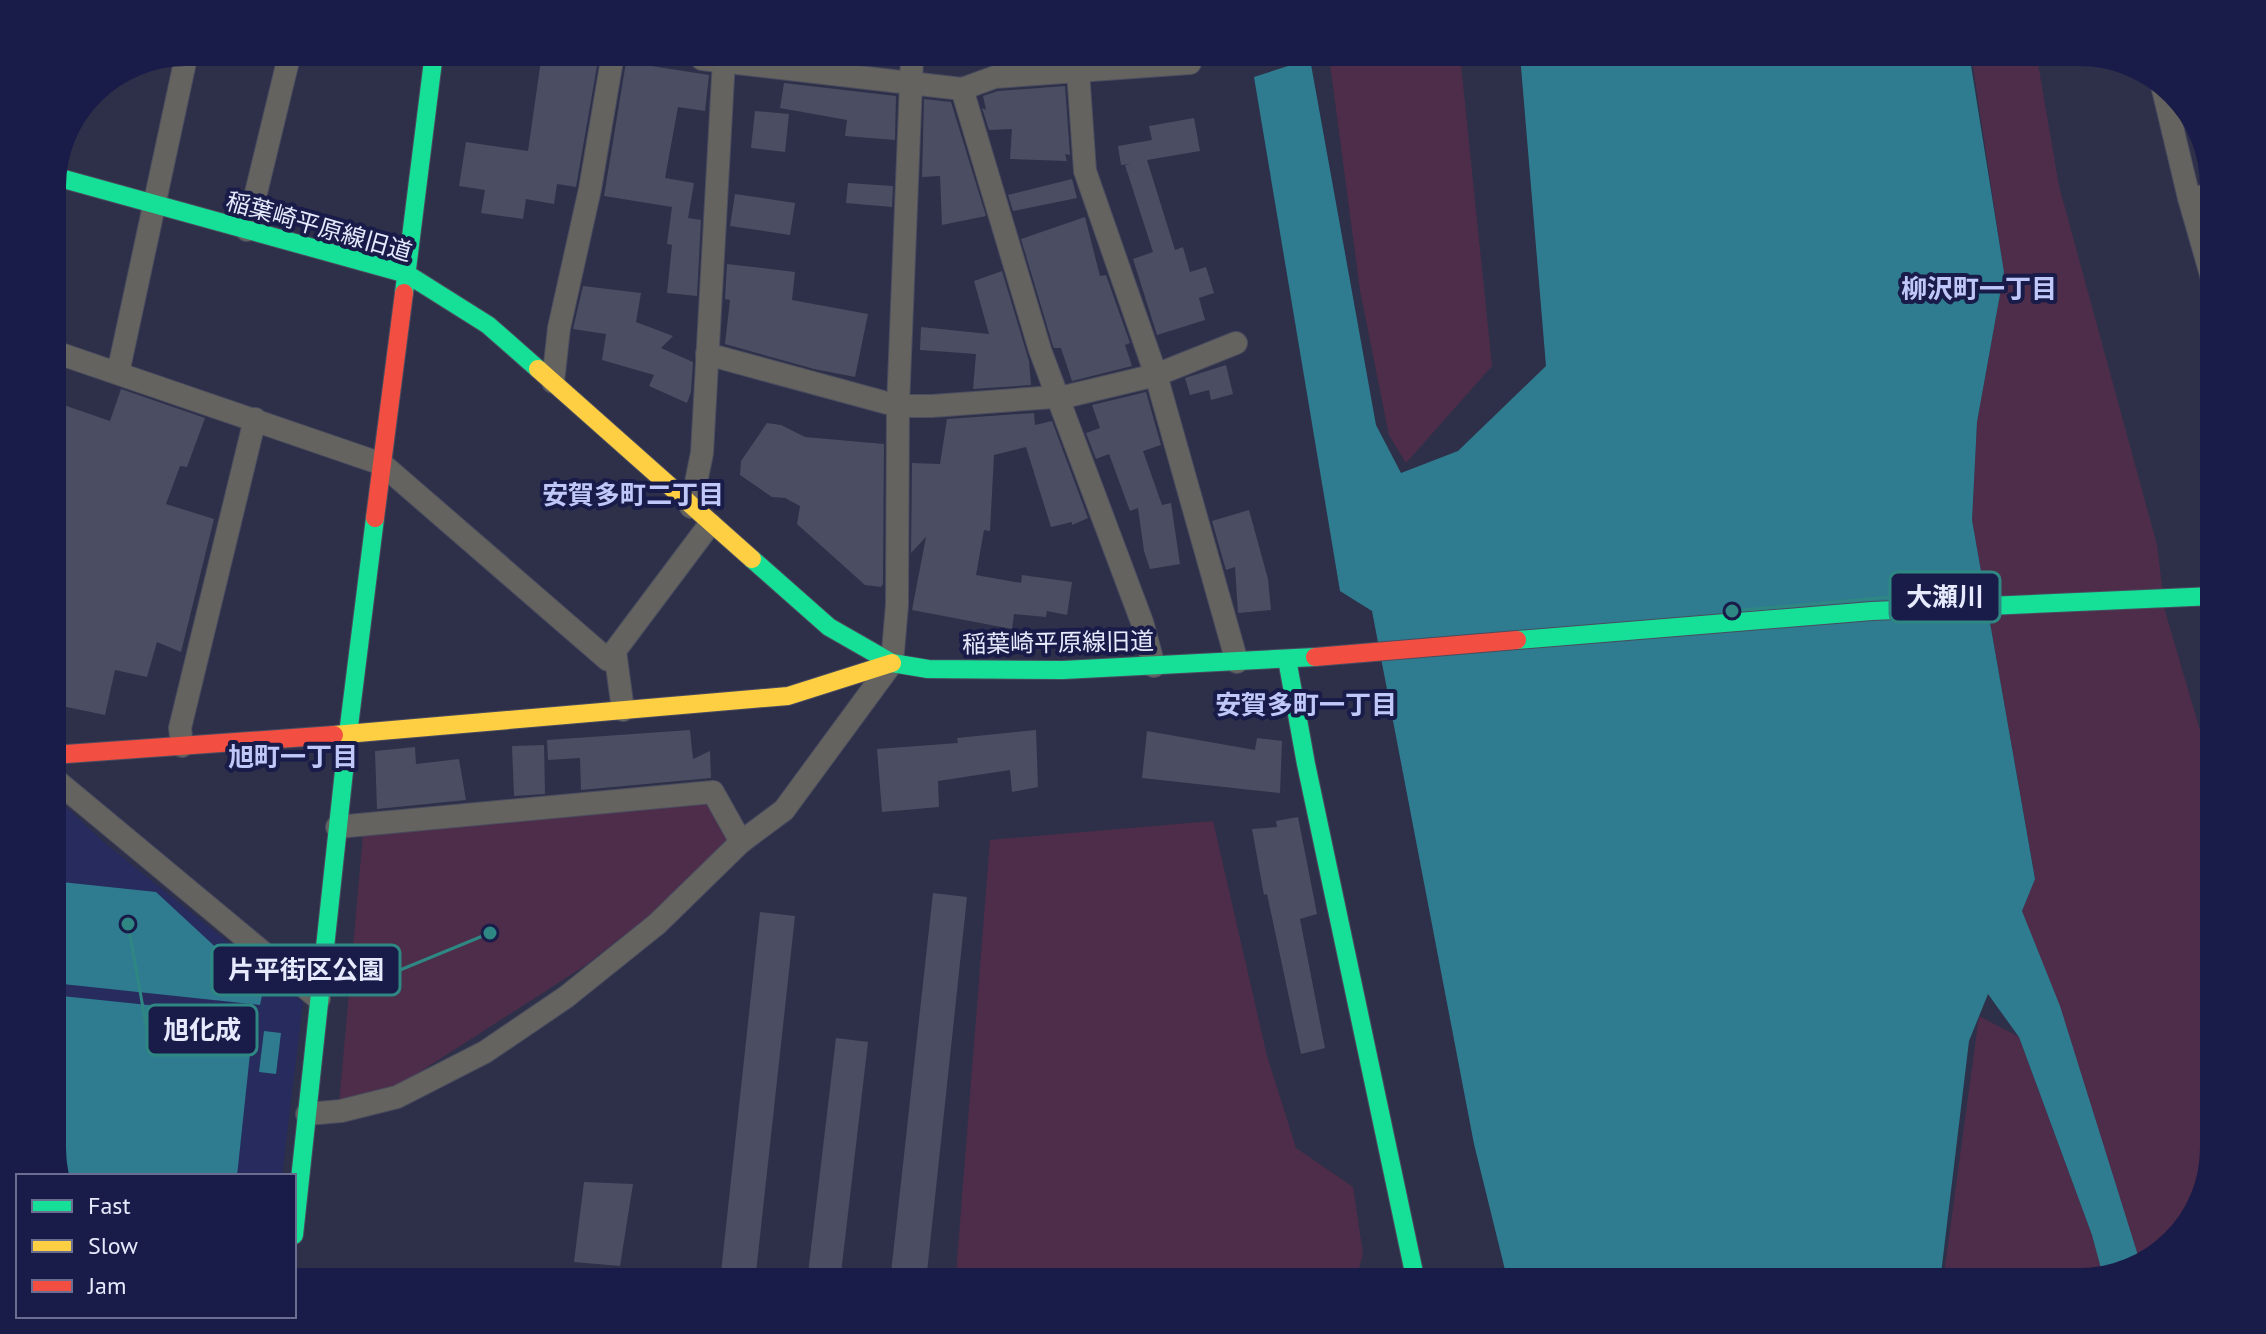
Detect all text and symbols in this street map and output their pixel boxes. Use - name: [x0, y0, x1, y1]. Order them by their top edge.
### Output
- street label: 稲葉崎平原線旧道: [223, 185, 416, 268]
- district label: 柳沢町一丁目: [1901, 272, 2057, 305]
- district label: 安賀多町二丁目: [542, 478, 724, 511]
- callout: 大瀬川: [1890, 572, 2000, 622]
- text: 大瀬川: [1906, 580, 1984, 613]
- street label: 稲葉崎平原線旧道: [962, 625, 1154, 660]
- district label: 安賀多町一丁目: [1215, 688, 1397, 721]
- district label: 旭町一丁目: [228, 740, 358, 773]
- callout: 片平街区公園: [212, 945, 400, 995]
- text: 片平街区公園: [228, 953, 384, 986]
- callout: 旭化成: [147, 1005, 257, 1055]
- text: 旭化成: [163, 1013, 241, 1046]
- legend: [16, 1174, 296, 1318]
- text: Fast: [88, 1190, 131, 1221]
- text: Slow: [88, 1230, 138, 1261]
- text: Jam: [87, 1270, 126, 1301]

